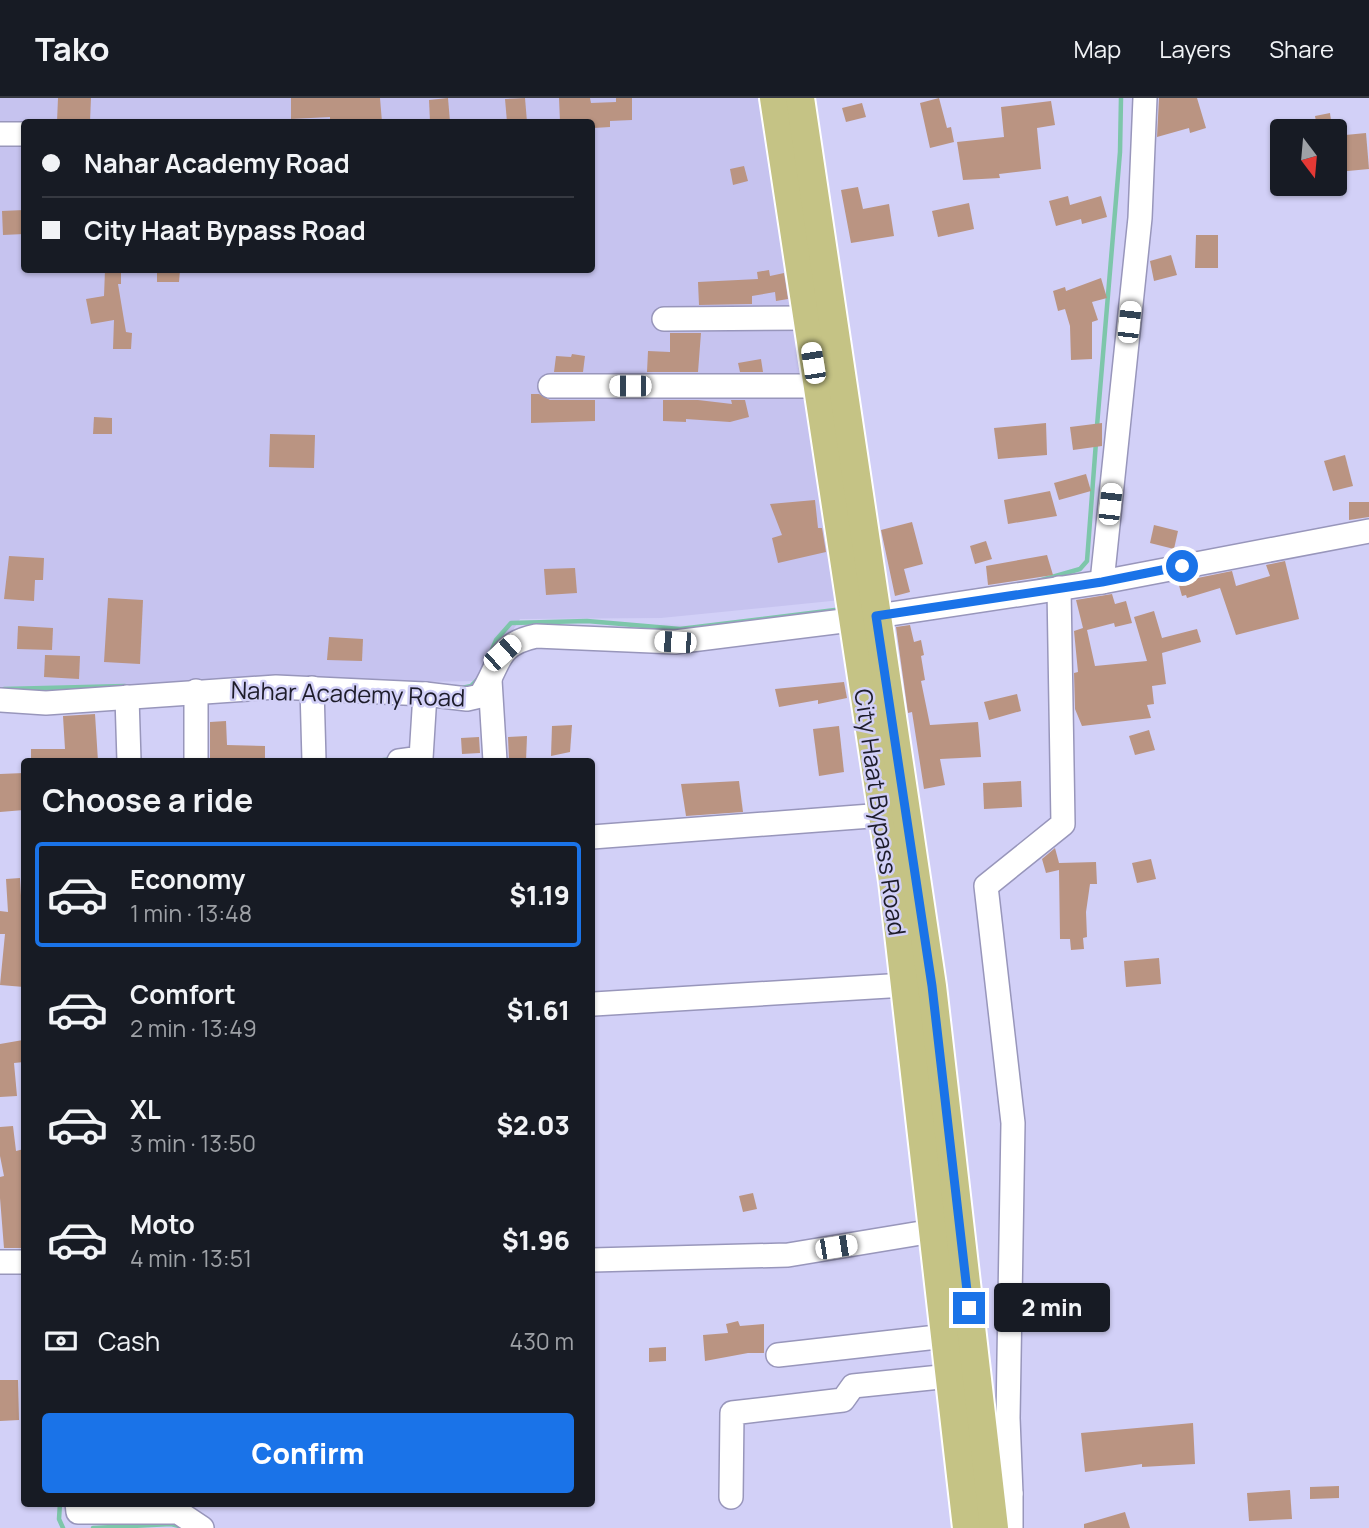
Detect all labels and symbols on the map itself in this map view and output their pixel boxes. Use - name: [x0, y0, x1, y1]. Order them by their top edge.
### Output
- north arrow: [1270, 119, 1348, 196]
- car: [1117, 300, 1142, 344]
- car: [800, 341, 827, 385]
- car: [610, 376, 652, 397]
- car: [1098, 482, 1123, 526]
- route start: [1166, 550, 1198, 582]
- car: [654, 630, 697, 654]
- car: [480, 631, 525, 675]
- street label: Nahar Academy Road: [230, 672, 466, 714]
- street label: City Haat Bypass Road: [847, 687, 915, 937]
- car: [814, 1233, 859, 1261]
- callout: 2 min: [993, 1284, 1109, 1332]
- route end: [953, 1292, 985, 1324]

